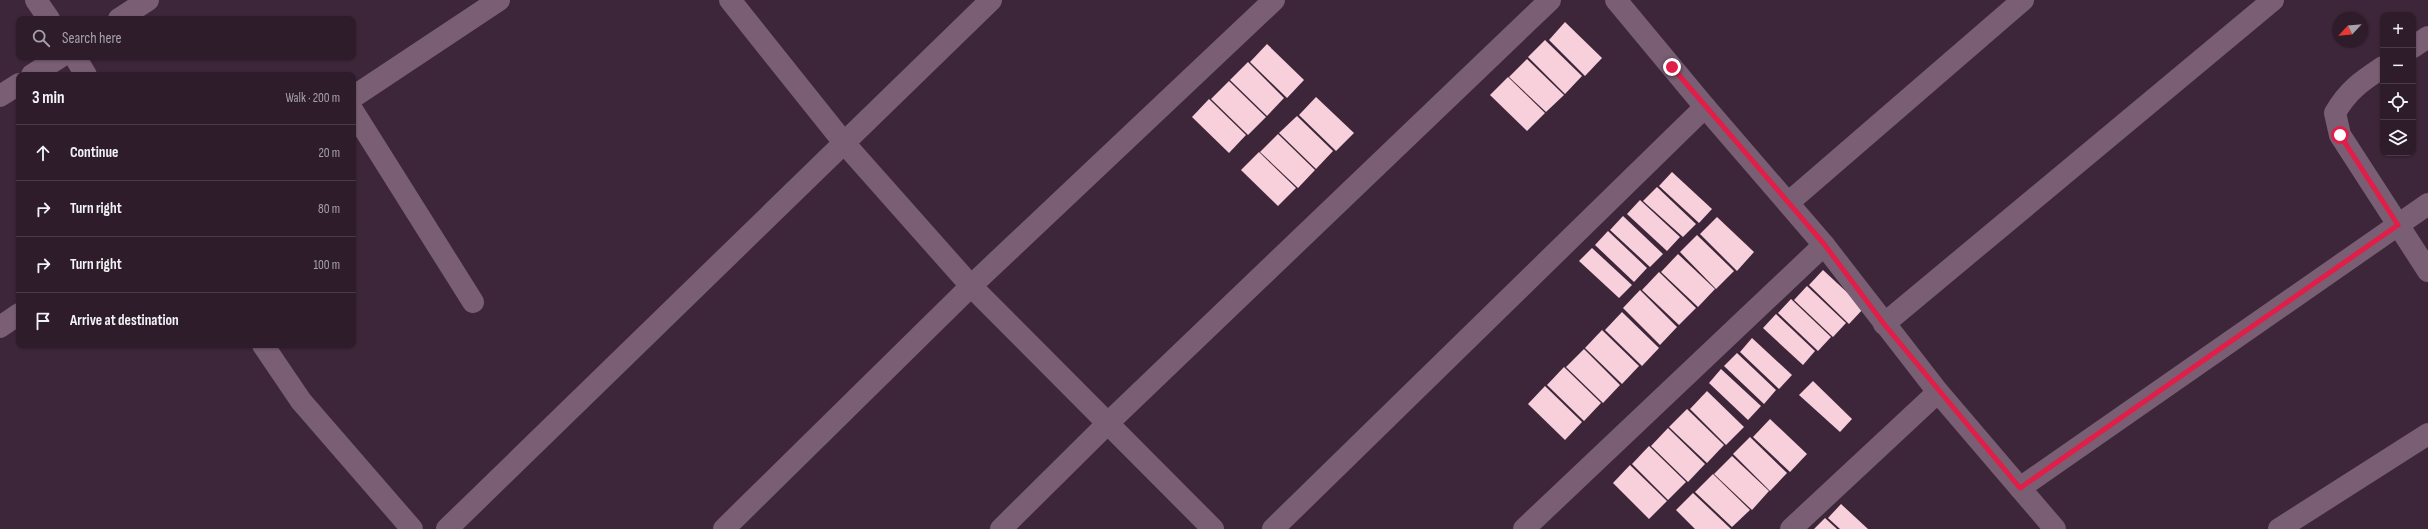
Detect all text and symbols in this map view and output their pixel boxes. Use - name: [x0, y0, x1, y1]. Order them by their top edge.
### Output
- north arrow: [2332, 12, 2368, 48]
- map controls: [2380, 12, 2416, 156]
- button: +: [2380, 12, 2416, 48]
- search box: [16, 16, 356, 60]
- icon: search: [30, 27, 52, 49]
- text: Search here: [62, 29, 122, 48]
- button: −: [2380, 48, 2416, 84]
- route end: [1663, 58, 1681, 76]
- button: locate: [2380, 84, 2416, 120]
- text: 3 min: [32, 88, 65, 108]
- text: Walk · 200 m: [285, 90, 340, 106]
- button: layers: [2380, 120, 2416, 156]
- route start: [2331, 126, 2349, 144]
- icon: ahead: [32, 142, 54, 164]
- text: Continue: [70, 143, 119, 162]
- text: 20 m: [318, 145, 340, 161]
- icon: right: [32, 198, 54, 220]
- text: Turn right: [70, 199, 122, 218]
- text: 80 m: [318, 201, 340, 217]
- icon: right: [32, 254, 54, 276]
- text: Turn right: [70, 255, 122, 274]
- text: 100 m: [313, 257, 340, 273]
- icon: arrive: [32, 310, 54, 332]
- text: Arrive at destination: [70, 311, 179, 330]

